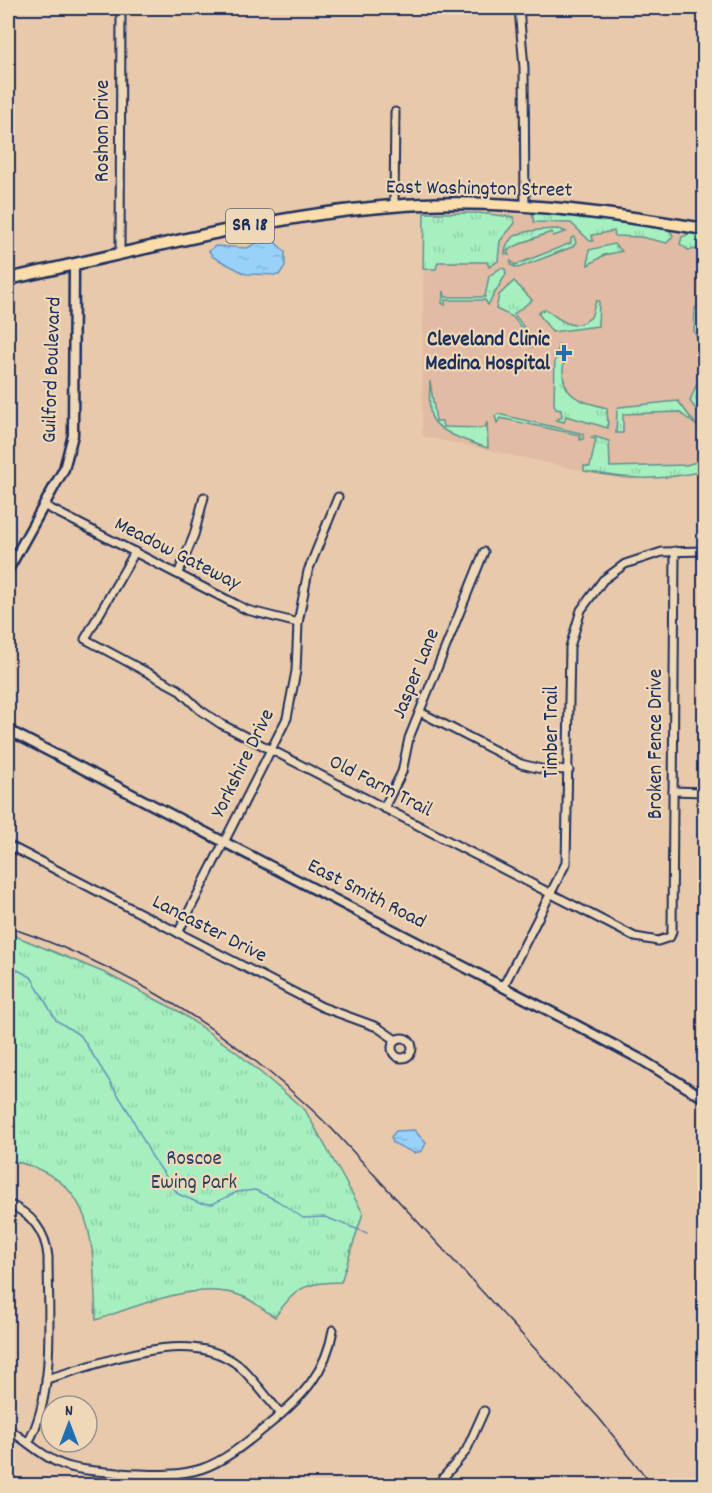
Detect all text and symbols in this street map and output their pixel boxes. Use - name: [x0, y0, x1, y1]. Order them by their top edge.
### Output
- street label: Roshon Drive: [89, 80, 119, 182]
- street label: East Washington Street: [385, 173, 573, 207]
- road number: SR 18: [226, 209, 274, 243]
- street label: Guilford Boulevard: [35, 296, 71, 444]
- place label: Cleveland Clinic Medina Hospital: [425, 326, 551, 380]
- marker: Cleveland Clinic Medina Hospital: [555, 344, 573, 362]
- street label: Meadow Gateway: [109, 510, 246, 600]
- street label: Jasper Lane: [385, 624, 449, 724]
- street label: Broken Fence Drive: [642, 669, 672, 819]
- street label: Timber Trail: [538, 686, 568, 778]
- street label: Yorkshire Drive: [205, 704, 283, 824]
- street label: Old Farm Trail: [323, 748, 437, 826]
- street label: East Smith Road: [301, 852, 431, 938]
- street label: Lancaster Drive: [146, 888, 272, 972]
- park label: Roscoe Ewing Park: [151, 1145, 237, 1199]
- north arrow: [39, 1394, 99, 1454]
- text: N: [65, 1400, 73, 1423]

